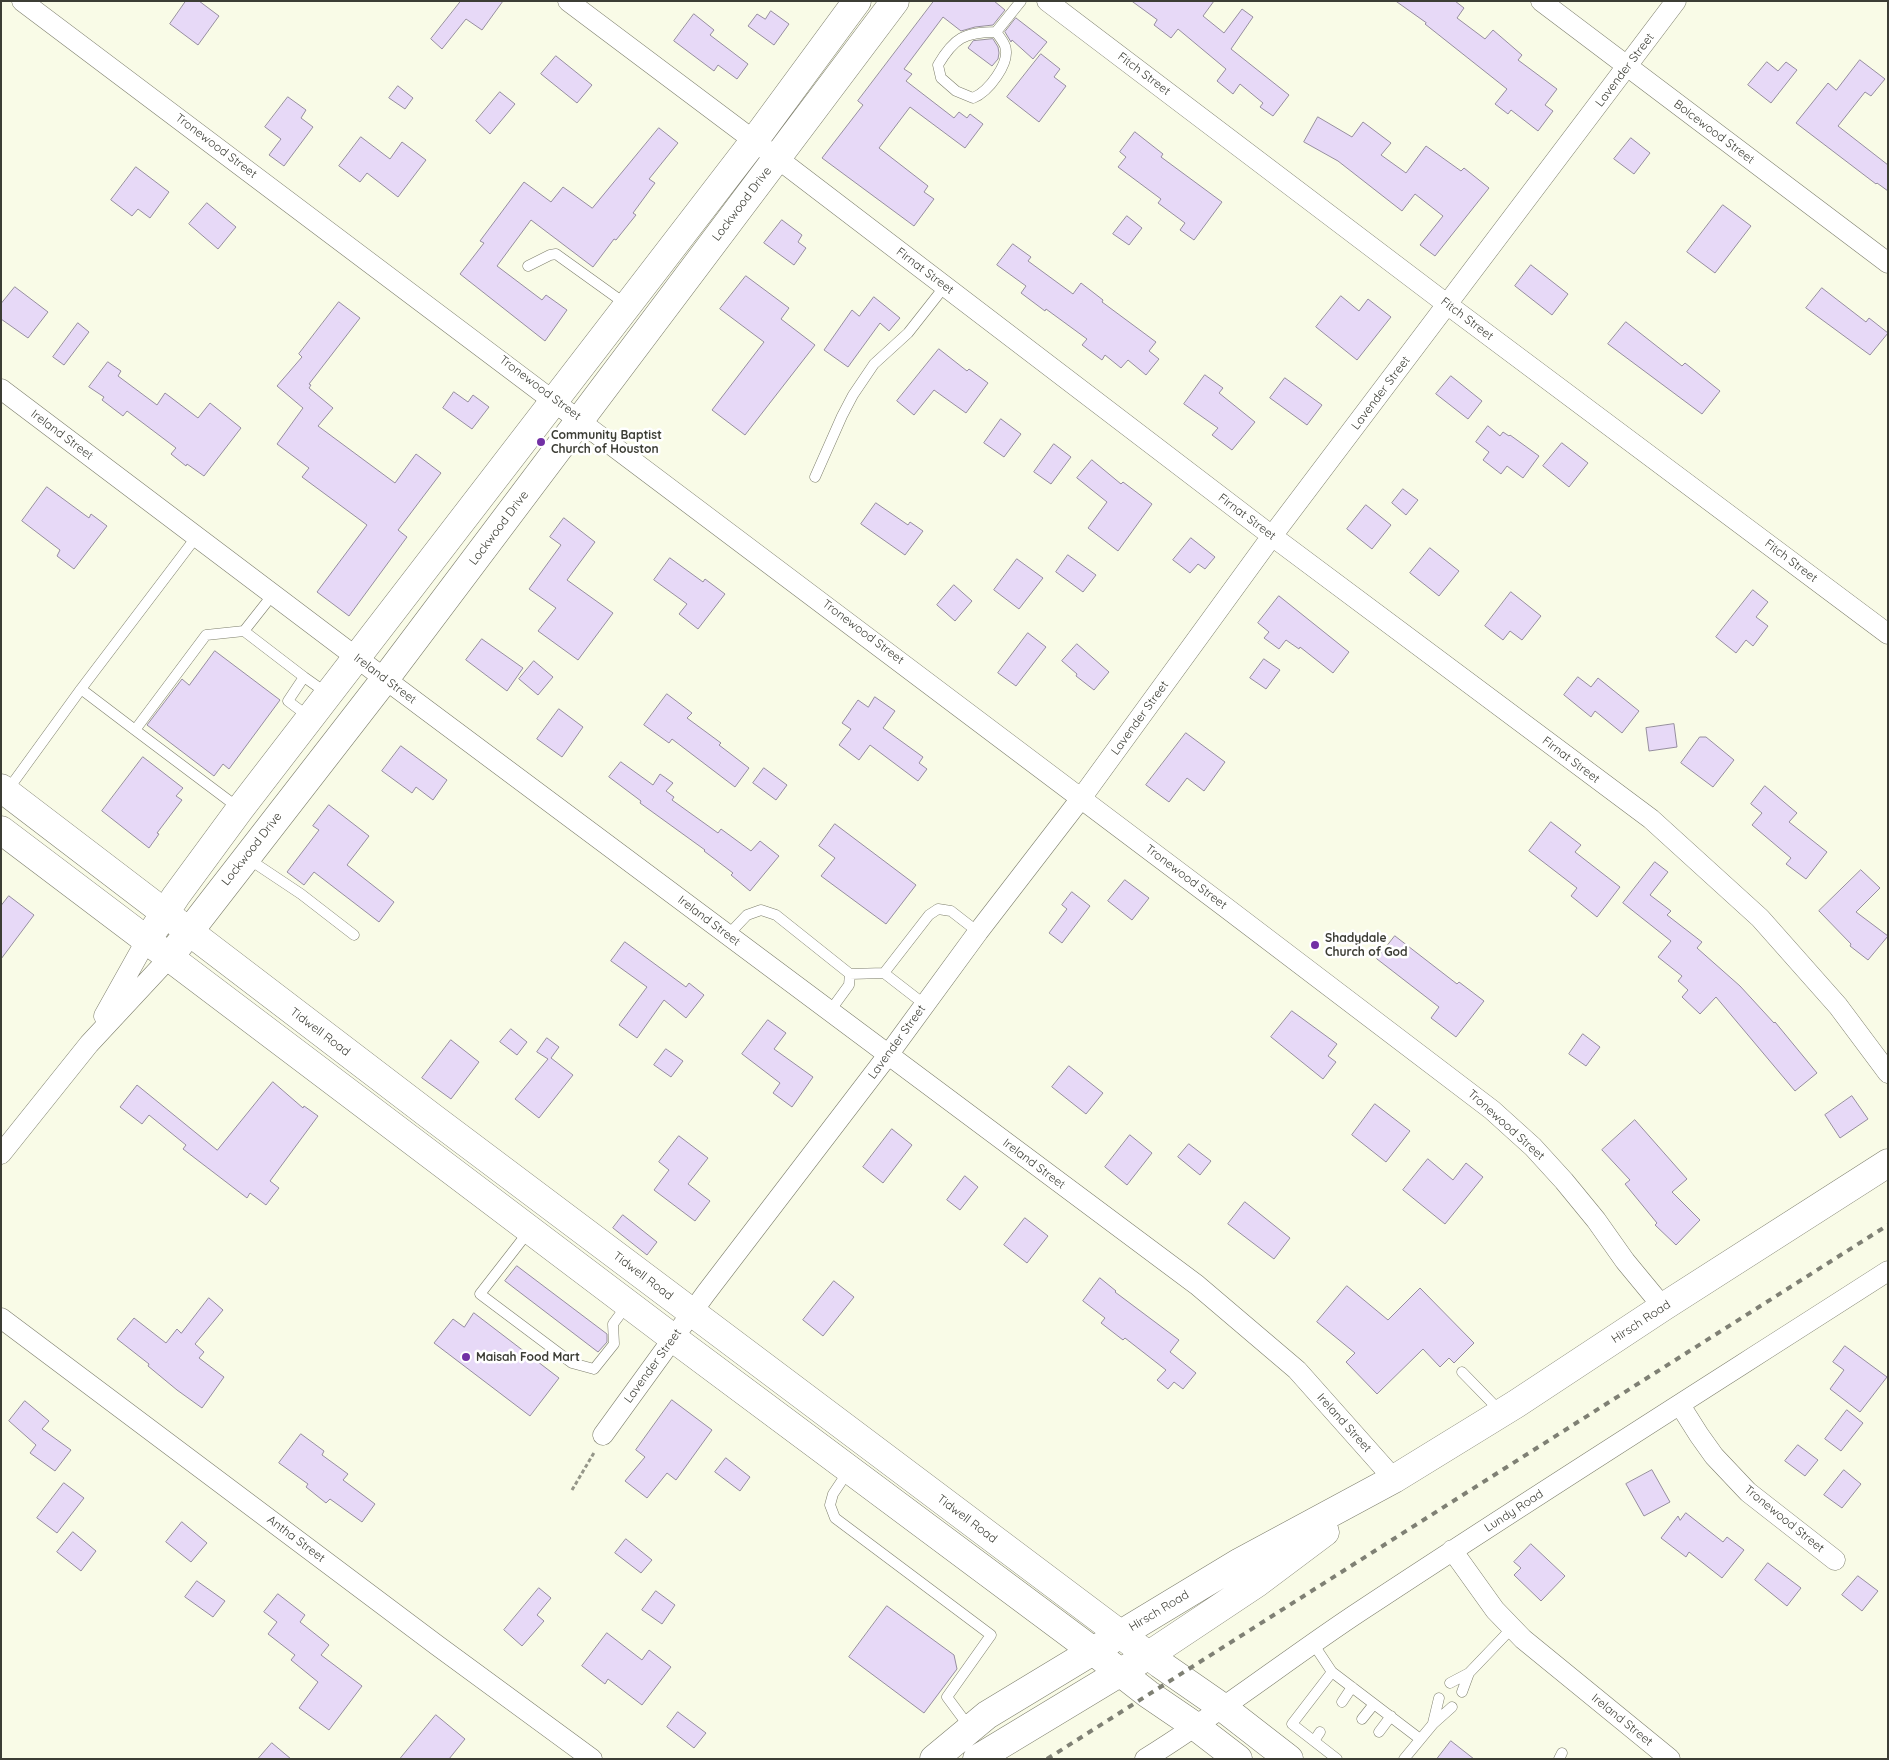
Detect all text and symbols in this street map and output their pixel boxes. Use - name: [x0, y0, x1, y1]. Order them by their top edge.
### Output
- street label: Lavender Street: [1593, 30, 1657, 110]
- street label: Fitch Street: [1115, 49, 1173, 99]
- street label: Boicewood Street: [1671, 97, 1757, 167]
- street label: Tronewood Street: [172, 111, 260, 181]
- street label: Lockwood Drive: [709, 164, 775, 244]
- street label: Firnat Street: [893, 245, 957, 297]
- street label: Fitch Street: [1438, 294, 1496, 344]
- street label: Tronewood Street: [496, 353, 584, 423]
- street label: Lavender Street: [1349, 353, 1413, 433]
- street label: Ireland Street: [28, 407, 96, 463]
- place label: Community Baptist Church of Houston: [551, 428, 662, 456]
- marker: Community Baptist Church of Houston: [535, 436, 547, 448]
- street label: Lockwood Drive: [466, 488, 532, 568]
- street label: Firnat Street: [1215, 491, 1279, 543]
- street label: Fitch Street: [1762, 536, 1820, 586]
- street label: Tronewood Street: [819, 597, 907, 667]
- street label: Ireland Street: [351, 651, 419, 707]
- street label: Lavender Street: [1108, 678, 1172, 758]
- street label: Firnat Street: [1539, 734, 1603, 786]
- street label: Lockwood Drive: [219, 809, 285, 889]
- street label: Tronewood Street: [1142, 842, 1230, 912]
- street label: Ireland Street: [675, 893, 743, 949]
- place label: Shadydale Church of God: [1325, 931, 1408, 959]
- marker: Shadydale Church of God: [1309, 939, 1321, 951]
- street label: Lavender Street: [865, 1002, 929, 1082]
- street label: Tidwell Road: [287, 1005, 353, 1059]
- street label: Tronewood Street: [1465, 1087, 1547, 1163]
- street label: Ireland Street: [1000, 1136, 1068, 1192]
- street label: Tidwell Road: [610, 1249, 676, 1303]
- street label: Hirsch Road: [1609, 1298, 1673, 1346]
- street label: Lavender Street: [621, 1326, 685, 1406]
- place label: Maisah Food Mart: [476, 1350, 580, 1364]
- marker: Maisah Food Mart: [460, 1351, 472, 1363]
- street label: Ireland Street: [1314, 1391, 1374, 1455]
- street label: Tronewood Street: [1741, 1482, 1827, 1556]
- street label: Lundy Road: [1482, 1487, 1546, 1535]
- street label: Tidwell Road: [934, 1492, 1000, 1546]
- street label: Antha Street: [264, 1513, 328, 1565]
- street label: Hirsch Road: [1126, 1587, 1192, 1635]
- street label: Ireland Street: [1589, 1691, 1655, 1749]

